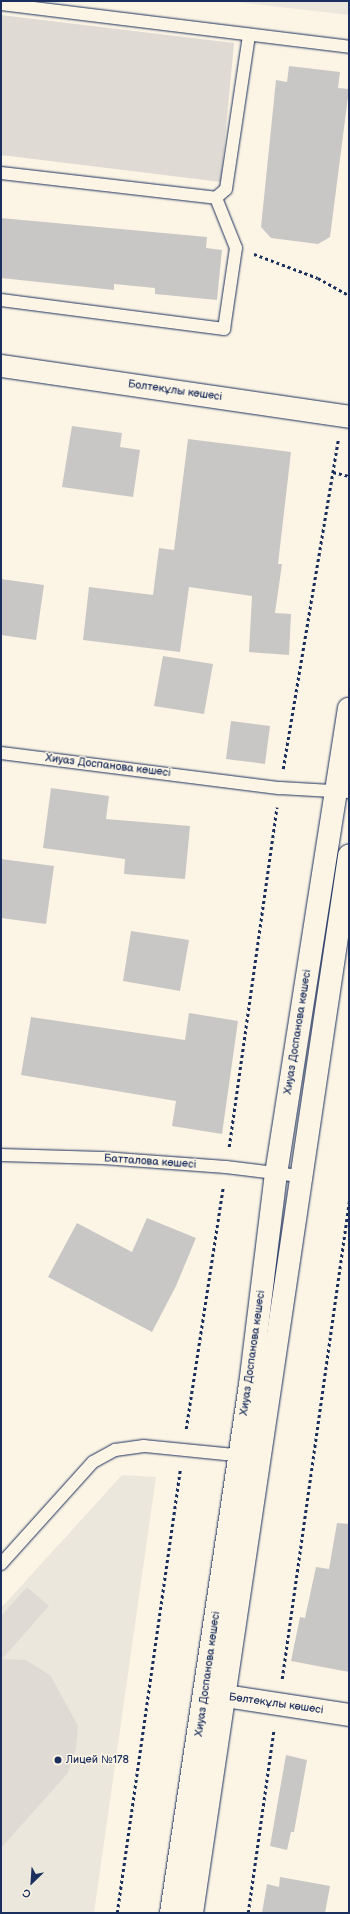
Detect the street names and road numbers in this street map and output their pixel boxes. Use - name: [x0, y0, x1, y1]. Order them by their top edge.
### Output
- street label: Болтекұлы көшесі: [127, 378, 223, 404]
- street label: Хиуаз Доспанова көшесі: [45, 752, 171, 780]
- street label: Хиуаз Доспанова көшесі: [282, 969, 314, 1095]
- street label: Батталова көшесі: [103, 1152, 197, 1172]
- street label: Хиуаз Доспанова көшесі: [238, 1290, 268, 1416]
- street label: Хиуаз Доспанова көшесі: [193, 1611, 223, 1737]
- street label: Бөлтекұлы көшесі: [228, 1691, 324, 1717]

